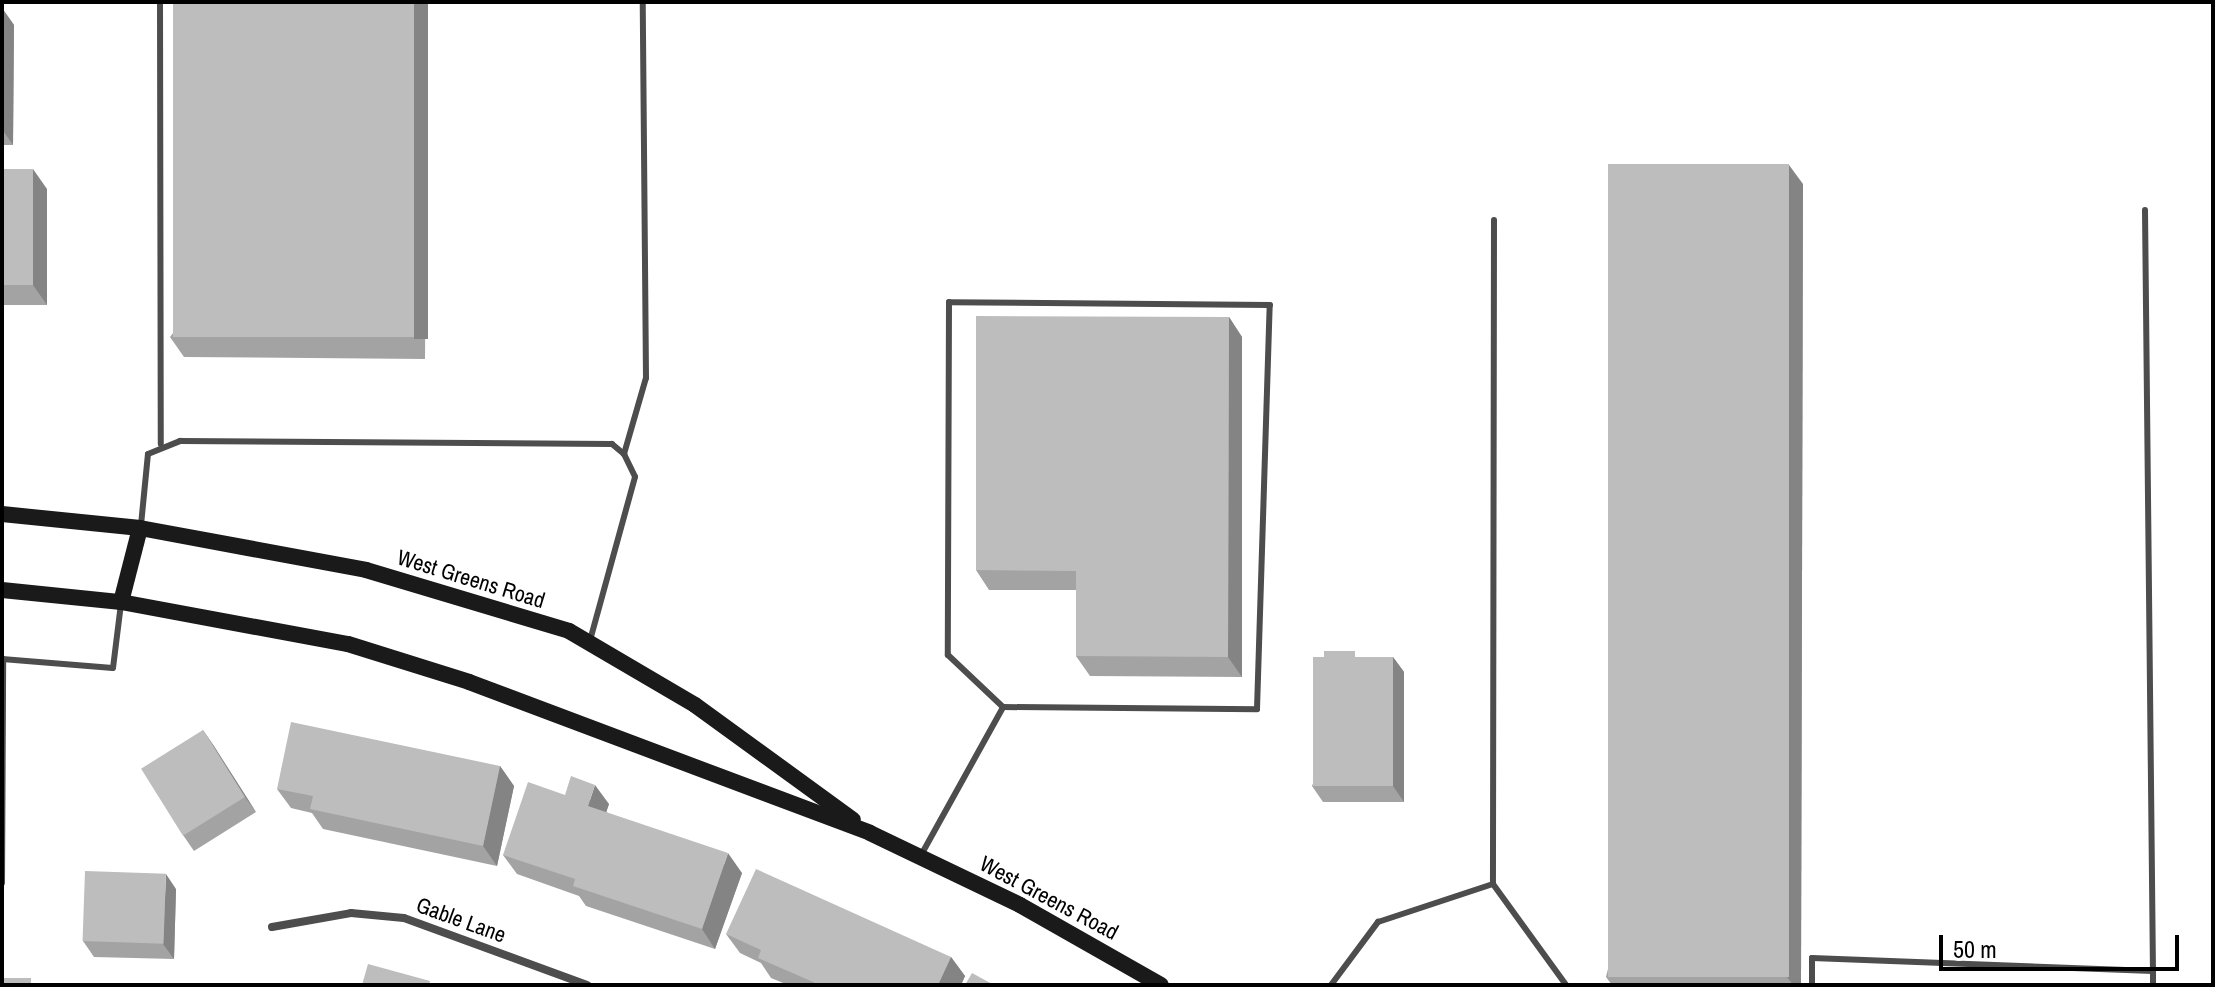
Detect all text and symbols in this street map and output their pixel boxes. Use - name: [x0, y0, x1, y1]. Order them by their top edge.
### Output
- street label: West Greens Road: [394, 544, 548, 614]
- street label: West Greens Road: [975, 850, 1123, 946]
- street label: Gable Lane: [413, 892, 509, 948]
- scale bar: [1943, 919, 2183, 969]
- text: 50 m: [1953, 933, 1997, 965]

